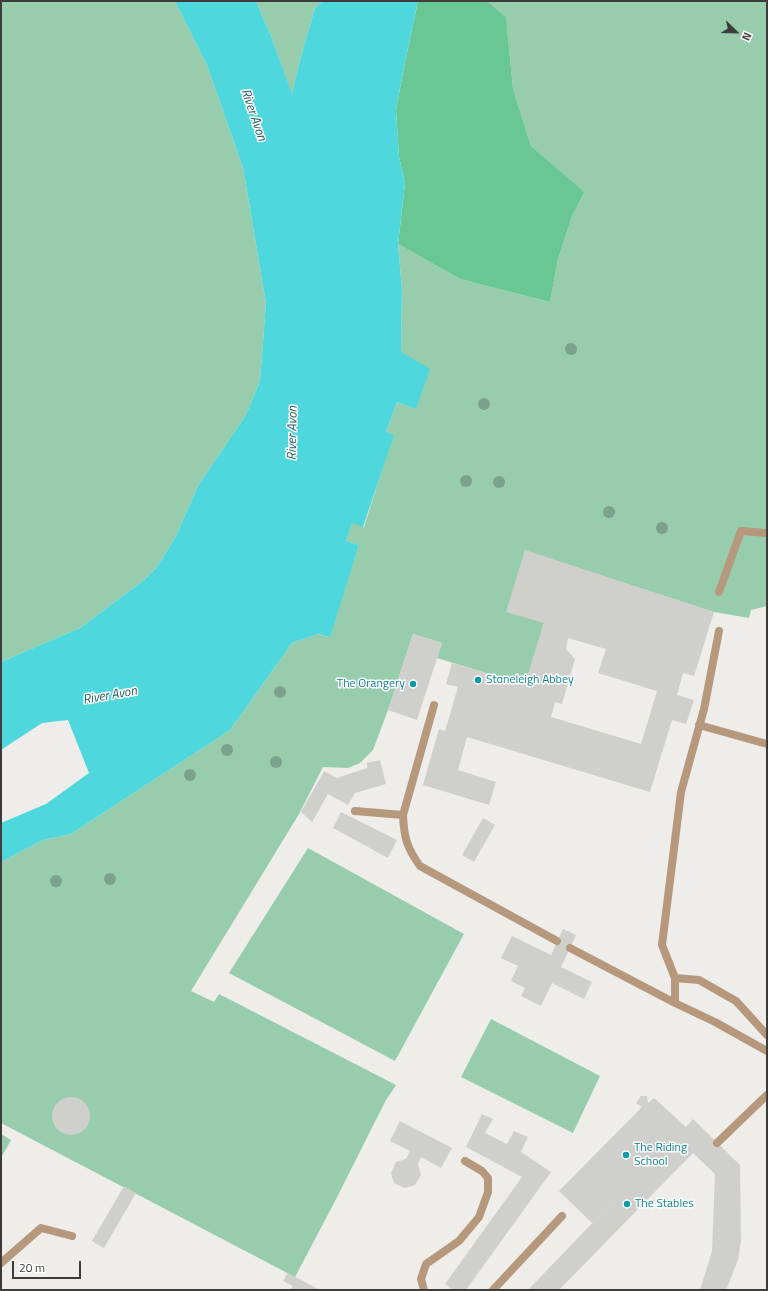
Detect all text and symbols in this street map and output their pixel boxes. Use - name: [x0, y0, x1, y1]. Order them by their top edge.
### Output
- north arrow: [716, 12, 756, 52]
- text: N: [738, 30, 756, 43]
- water label: River Avon: [237, 87, 269, 143]
- water label: River Avon: [285, 406, 301, 460]
- place label: Stoneleigh Abbey: [486, 673, 574, 687]
- marker: Stoneleigh Abbey: [473, 675, 483, 685]
- place label: The Orangery: [337, 677, 405, 691]
- marker: The Orangery: [408, 679, 418, 689]
- water label: River Avon: [82, 684, 138, 708]
- place label: The Riding School: [634, 1141, 687, 1169]
- marker: The Riding School: [621, 1150, 631, 1160]
- place label: The Stables: [635, 1197, 694, 1211]
- marker: The Stables: [622, 1199, 632, 1209]
- scale bar: [14, 1253, 83, 1279]
- text: 20 m: [19, 1258, 45, 1277]

